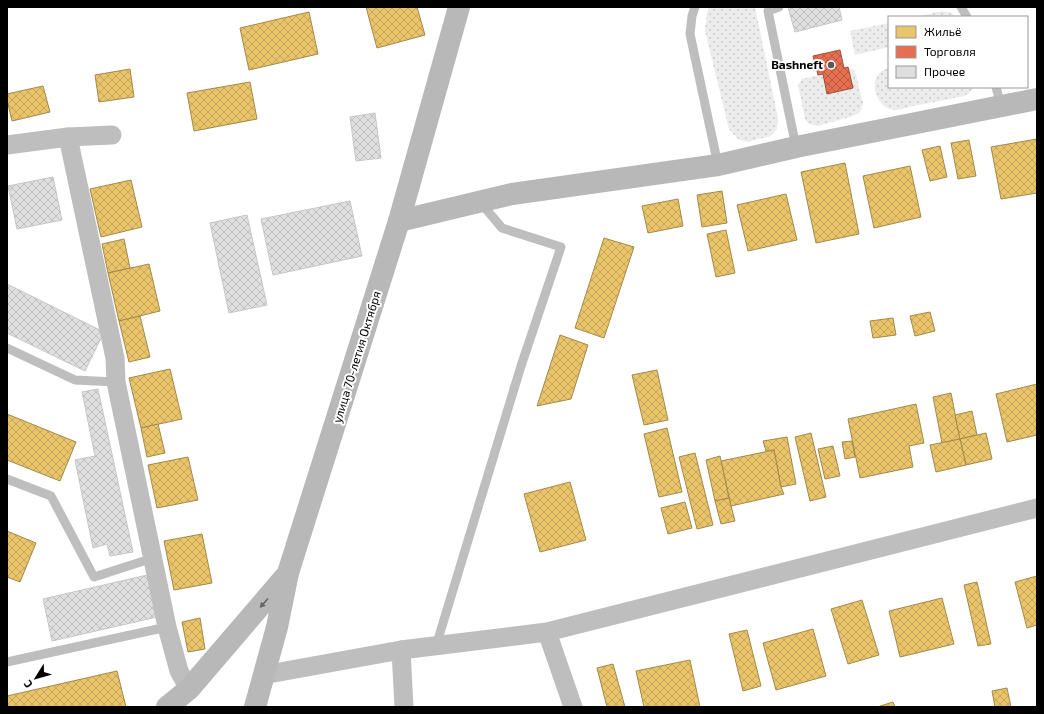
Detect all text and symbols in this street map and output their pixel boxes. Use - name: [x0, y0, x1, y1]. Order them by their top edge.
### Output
- legend: [888, 16, 1028, 88]
- text: Жильё: [924, 24, 961, 38]
- text: Торговля: [924, 44, 976, 58]
- place label: Bashneft: [771, 57, 823, 71]
- marker: Bashneft: [826, 60, 836, 70]
- text: Прочее: [924, 64, 965, 78]
- street label: улица 70-летия Октября: [329, 289, 384, 425]
- one-way arrow: [259, 598, 268, 609]
- north arrow: [16, 658, 56, 698]
- text: С: [20, 677, 35, 691]

